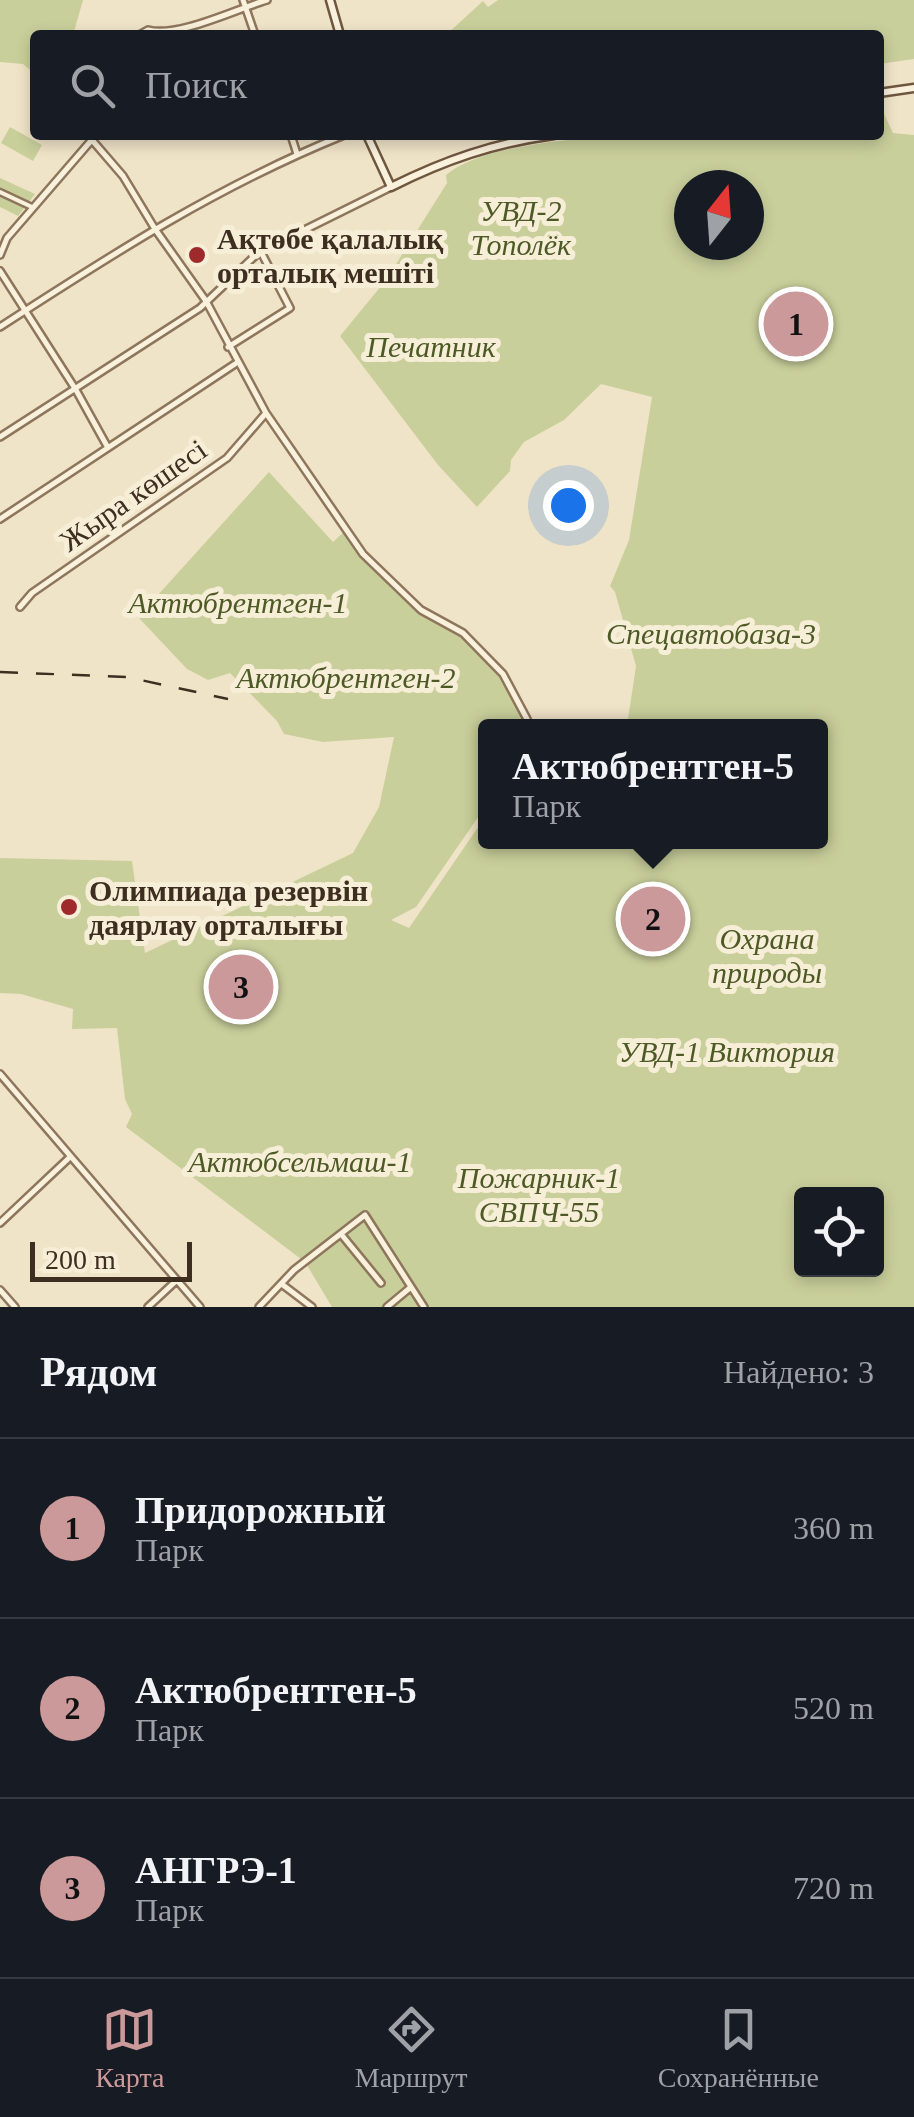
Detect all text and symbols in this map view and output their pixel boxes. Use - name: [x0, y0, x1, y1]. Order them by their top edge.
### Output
- search box: [30, 30, 884, 140]
- icon: search: [65, 58, 120, 113]
- text: Поиск: [145, 64, 247, 106]
- north arrow: [674, 170, 764, 260]
- park label: УВД-2 Тополёк: [471, 194, 572, 261]
- place label: Ақтөбе қалалық орталық мешіті: [217, 222, 444, 289]
- marker: Ақтөбе қалалық орталық мешіті: [186, 244, 208, 266]
- pin: 1: [764, 286, 828, 362]
- park label: Печатник: [365, 330, 497, 363]
- street label: Жыра көшесі: [53, 432, 213, 558]
- your location: [543, 480, 594, 531]
- park label: Актюбрентген-1: [126, 586, 348, 619]
- park label: Спецавтобаза-3: [606, 617, 816, 650]
- park label: Актюбрентген-2: [234, 661, 456, 694]
- popup: [478, 719, 828, 849]
- text: Актюбрентген-5: [512, 745, 794, 787]
- text: Парк: [512, 788, 581, 824]
- place label: Олимпиада резервін даярлау орталығы: [89, 874, 368, 941]
- pin: 2: [620, 882, 686, 956]
- marker: Олимпиада резервін даярлау орталығы: [58, 896, 80, 918]
- park label: Охрана природы: [712, 922, 822, 989]
- pin: 3: [208, 950, 274, 1024]
- park label: УВД-1 Виктория: [619, 1035, 835, 1068]
- park label: Актюбсельмаш-1: [186, 1145, 412, 1178]
- park label: Пожарник-1 СВПЧ-55: [457, 1161, 620, 1228]
- map controls: [794, 1187, 884, 1277]
- button: locate: [794, 1187, 884, 1277]
- scale bar: [30, 1237, 192, 1282]
- text: 200 m: [45, 1244, 116, 1275]
- text: Рядом: [40, 1349, 157, 1395]
- text: Найдено: 3: [723, 1354, 874, 1390]
- text: Придорожный: [135, 1489, 386, 1531]
- text: 1: [65, 1510, 81, 1546]
- text: 360 m: [793, 1510, 874, 1546]
- text: Парк: [135, 1532, 204, 1568]
- text: Актюбрентген-5: [135, 1669, 417, 1711]
- text: 2: [65, 1690, 81, 1726]
- text: 520 m: [793, 1690, 874, 1726]
- text: Парк: [135, 1712, 204, 1748]
- text: АНГРЭ-1: [135, 1849, 297, 1891]
- text: 3: [65, 1870, 81, 1906]
- text: 720 m: [793, 1870, 874, 1906]
- text: Парк: [135, 1892, 204, 1928]
- tab: Карта: [95, 2002, 165, 2094]
- tab: Маршрут: [355, 2002, 468, 2094]
- tab: Сохранённые: [658, 2002, 819, 2094]

